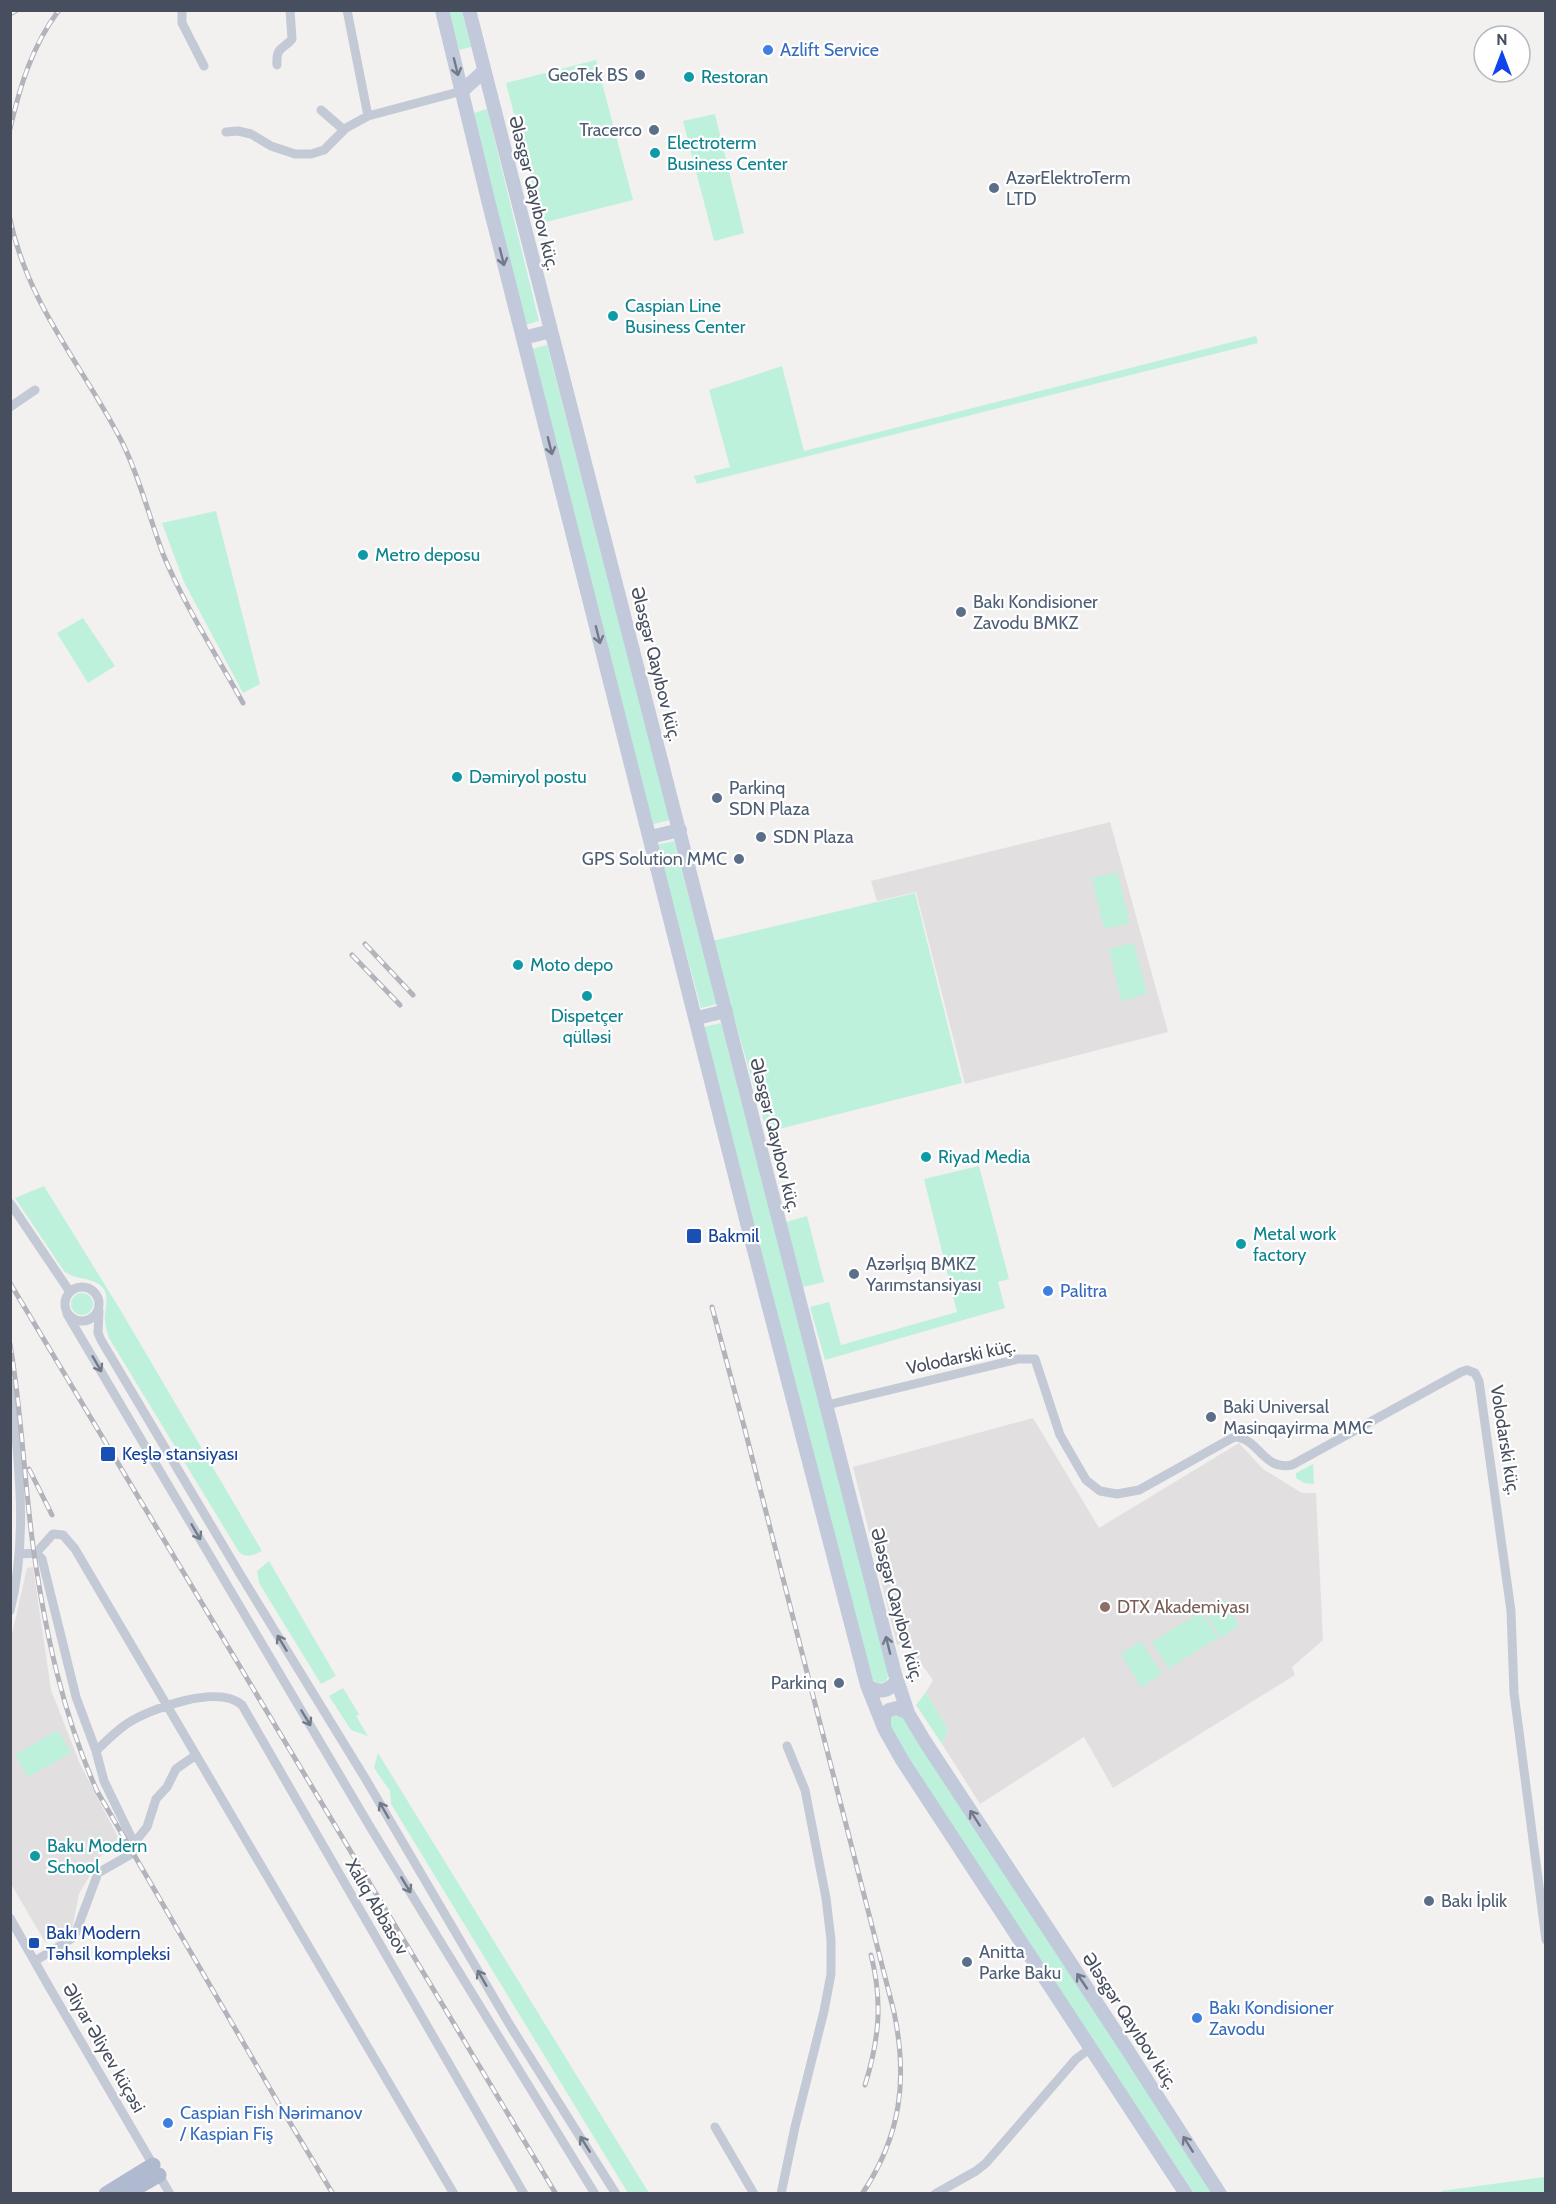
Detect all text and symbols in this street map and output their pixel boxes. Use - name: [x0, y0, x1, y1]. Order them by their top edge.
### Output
- north arrow: [1472, 24, 1532, 84]
- text: N: [1496, 30, 1508, 49]
- place label: Azlift Service: [780, 39, 879, 61]
- marker: Azlift Service: [761, 43, 775, 57]
- one-way arrow: [451, 58, 463, 77]
- place label: GeoTek BS: [548, 64, 628, 86]
- place label: Restoran: [701, 66, 768, 88]
- marker: GeoTek BS: [633, 68, 647, 82]
- marker: Restoran: [682, 70, 696, 84]
- street label: Ələsgər Qayıbov küç.: [504, 114, 564, 272]
- place label: Tracerco: [579, 119, 642, 141]
- marker: Tracerco: [647, 123, 661, 137]
- place label: Electroterm Business Center: [667, 132, 788, 175]
- marker: Electroterm Business Center: [648, 146, 662, 160]
- place label: AzərElektroTerm LTD: [1006, 167, 1130, 210]
- marker: AzərElektroTerm LTD: [987, 181, 1001, 195]
- one-way arrow: [497, 247, 509, 266]
- place label: Caspian Line Business Center: [625, 295, 746, 338]
- marker: Caspian Line Business Center: [606, 309, 620, 323]
- one-way arrow: [545, 436, 557, 455]
- place label: Metro deposu: [375, 544, 480, 566]
- marker: Metro deposu: [356, 548, 370, 562]
- street label: Ələsgər Qayıbov küç.: [626, 585, 686, 743]
- place label: Bakı Kondisioner Zavodu BMKZ: [973, 591, 1098, 634]
- marker: Bakı Kondisioner Zavodu BMKZ: [954, 605, 968, 619]
- one-way arrow: [593, 625, 605, 644]
- place label: Dəmiryol postu: [469, 766, 587, 788]
- marker: Dəmiryol postu: [450, 770, 464, 784]
- place label: Parkinq SDN Plaza: [729, 777, 810, 820]
- marker: Parkinq SDN Plaza: [710, 791, 724, 805]
- place label: SDN Plaza: [773, 826, 854, 848]
- marker: SDN Plaza: [754, 830, 768, 844]
- place label: GPS Solution MMC: [582, 848, 727, 870]
- marker: GPS Solution MMC: [732, 852, 746, 866]
- place label: Moto depo: [530, 954, 613, 976]
- marker: Moto depo: [511, 958, 525, 972]
- marker: Dispetçer qülləsi: [580, 989, 594, 1003]
- place label: Dispetçer qülləsi: [551, 1005, 624, 1048]
- street label: Ələsgər Qayıbov küç.: [745, 1056, 805, 1214]
- place label: Riyad Media: [938, 1146, 1031, 1168]
- marker: Riyad Media: [919, 1150, 933, 1164]
- place label: Metal work factory: [1253, 1223, 1337, 1266]
- place label: Bakmil: [708, 1225, 760, 1247]
- marker: Bakmil: [685, 1227, 703, 1245]
- marker: Metal work factory: [1234, 1237, 1248, 1251]
- place label: Azərİşıq BMKZ Yarımstansiyası: [865, 1253, 981, 1296]
- marker: Azərİşıq BMKZ Yarımstansiyası: [847, 1267, 861, 1281]
- place label: Palitra: [1060, 1280, 1107, 1302]
- marker: Palitra: [1041, 1284, 1055, 1298]
- street label: Volodarski küç.: [904, 1335, 1018, 1379]
- one-way arrow: [91, 1355, 103, 1372]
- street label: Volodarski küç.: [1485, 1383, 1525, 1497]
- place label: Baki Universal Masinqayirma MMC: [1223, 1396, 1373, 1439]
- marker: Baki Universal Masinqayirma MMC: [1204, 1410, 1218, 1424]
- place label: Keşlə stansiyası: [122, 1443, 238, 1465]
- marker: Keşlə stansiyası: [99, 1445, 117, 1463]
- one-way arrow: [190, 1523, 202, 1540]
- street label: Ələsgər Qayıbov küç.: [866, 1526, 928, 1684]
- place label: DTX Akademiyası: [1117, 1596, 1249, 1618]
- marker: DTX Akademiyası: [1098, 1600, 1112, 1614]
- one-way arrow: [276, 1635, 288, 1652]
- one-way arrow: [881, 1636, 893, 1655]
- place label: Parkinq: [771, 1672, 827, 1694]
- marker: Parkinq: [832, 1676, 846, 1690]
- one-way arrow: [300, 1709, 312, 1726]
- one-way arrow: [378, 1802, 390, 1819]
- one-way arrow: [969, 1810, 981, 1826]
- place label: Baku Modern School: [47, 1835, 147, 1878]
- marker: Baku Modern School: [28, 1849, 42, 1863]
- street label: Xalıq Abbasov: [341, 1855, 413, 1959]
- one-way arrow: [400, 1876, 412, 1893]
- place label: Bakı İplik: [1441, 1890, 1508, 1912]
- marker: Bakı İplik: [1422, 1894, 1436, 1908]
- place label: Bakı Modern Təhsil kompleksi: [46, 1922, 170, 1965]
- marker: Bakı Modern Təhsil kompleksi: [27, 1936, 41, 1950]
- place label: Anitta Parke Baku: [979, 1941, 1061, 1984]
- street label: Ələsgər Qayıbov küç.: [1078, 1949, 1182, 2093]
- marker: Anitta Parke Baku: [960, 1955, 974, 1969]
- one-way arrow: [476, 1970, 488, 1987]
- one-way arrow: [1076, 1973, 1088, 1989]
- street label: Əliyar Əliyev küçəsi: [58, 1979, 150, 2117]
- place label: Bakı Kondisioner Zavodu: [1209, 1997, 1334, 2040]
- marker: Bakı Kondisioner Zavodu: [1190, 2011, 1204, 2025]
- place label: Caspian Fish Nərimanov / Kaspian Fiş: [179, 2102, 363, 2145]
- marker: Caspian Fish Nərimanov / Kaspian Fiş: [161, 2116, 175, 2130]
- one-way arrow: [578, 2136, 590, 2153]
- one-way arrow: [1182, 2136, 1194, 2153]

